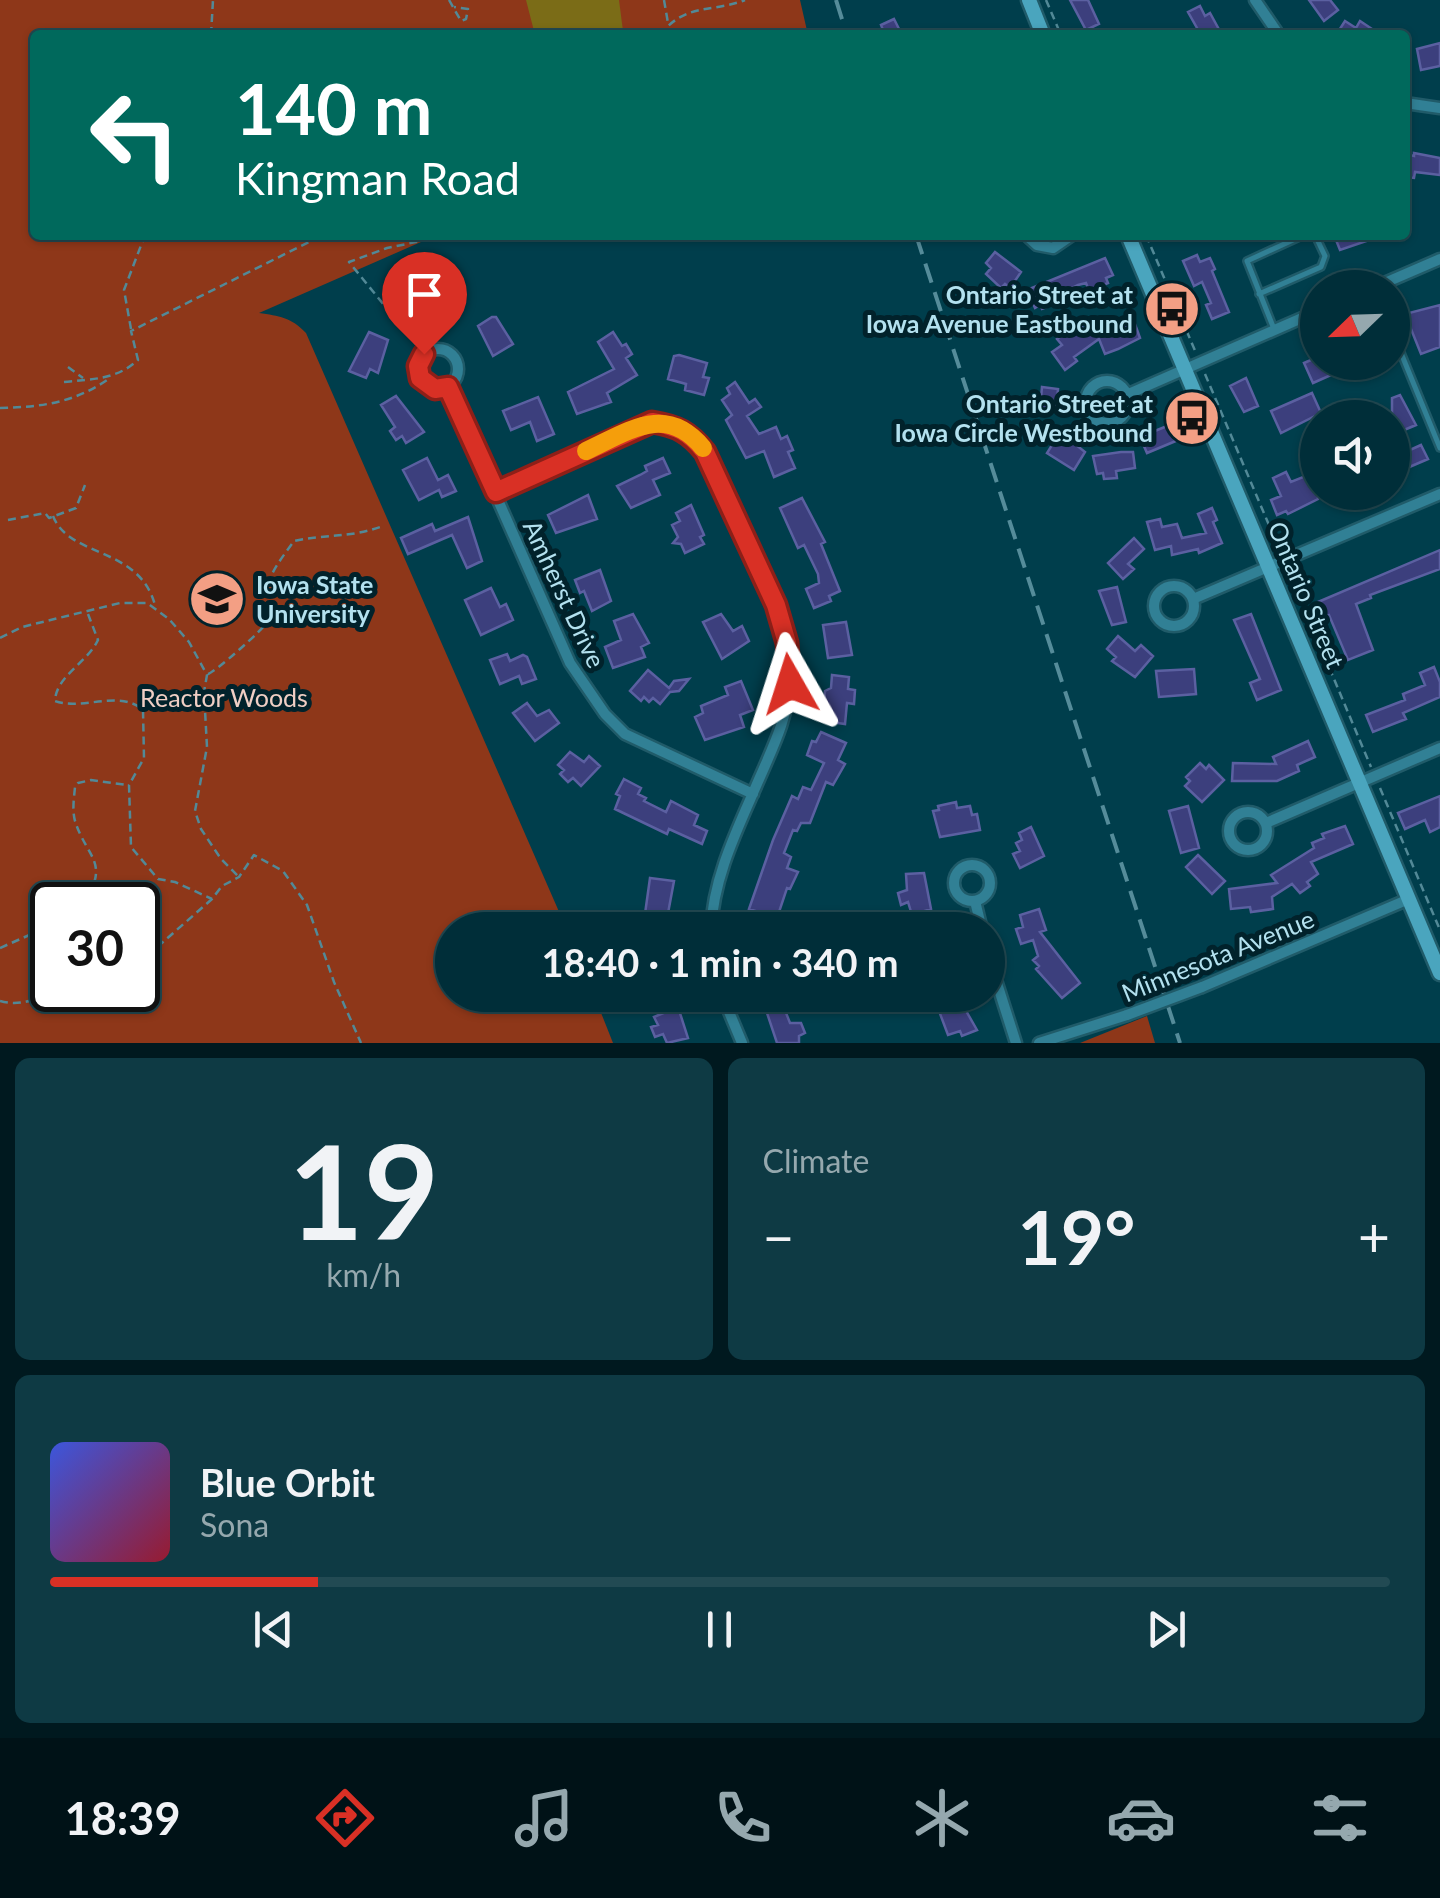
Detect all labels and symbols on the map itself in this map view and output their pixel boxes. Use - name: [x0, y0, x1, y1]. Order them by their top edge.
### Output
- pin: [382, 252, 467, 355]
- north arrow: [1300, 270, 1410, 380]
- place label: Ontario Street at Iowa Avenue Eastbound: [866, 279, 1134, 338]
- bus stop icon: Ontario Street at Iowa Avenue Eastbound: [1142, 279, 1202, 339]
- place label: Ontario Street at Iowa Circle Westbound: [894, 388, 1154, 447]
- bus stop icon: Ontario Street at Iowa Circle Westbound: [1162, 388, 1222, 448]
- street label: Amherst Drive: [518, 515, 612, 672]
- street label: Ontario Street: [1263, 517, 1351, 672]
- school or university icon: Iowa State University: [187, 569, 247, 629]
- place label: Iowa State University: [256, 569, 373, 628]
- position arrow: [738, 632, 842, 736]
- park label: Reactor Woods: [140, 682, 308, 712]
- speed limit sign: 30: [30, 882, 160, 1012]
- street label: Minnesota Avenue: [1117, 903, 1318, 1007]

